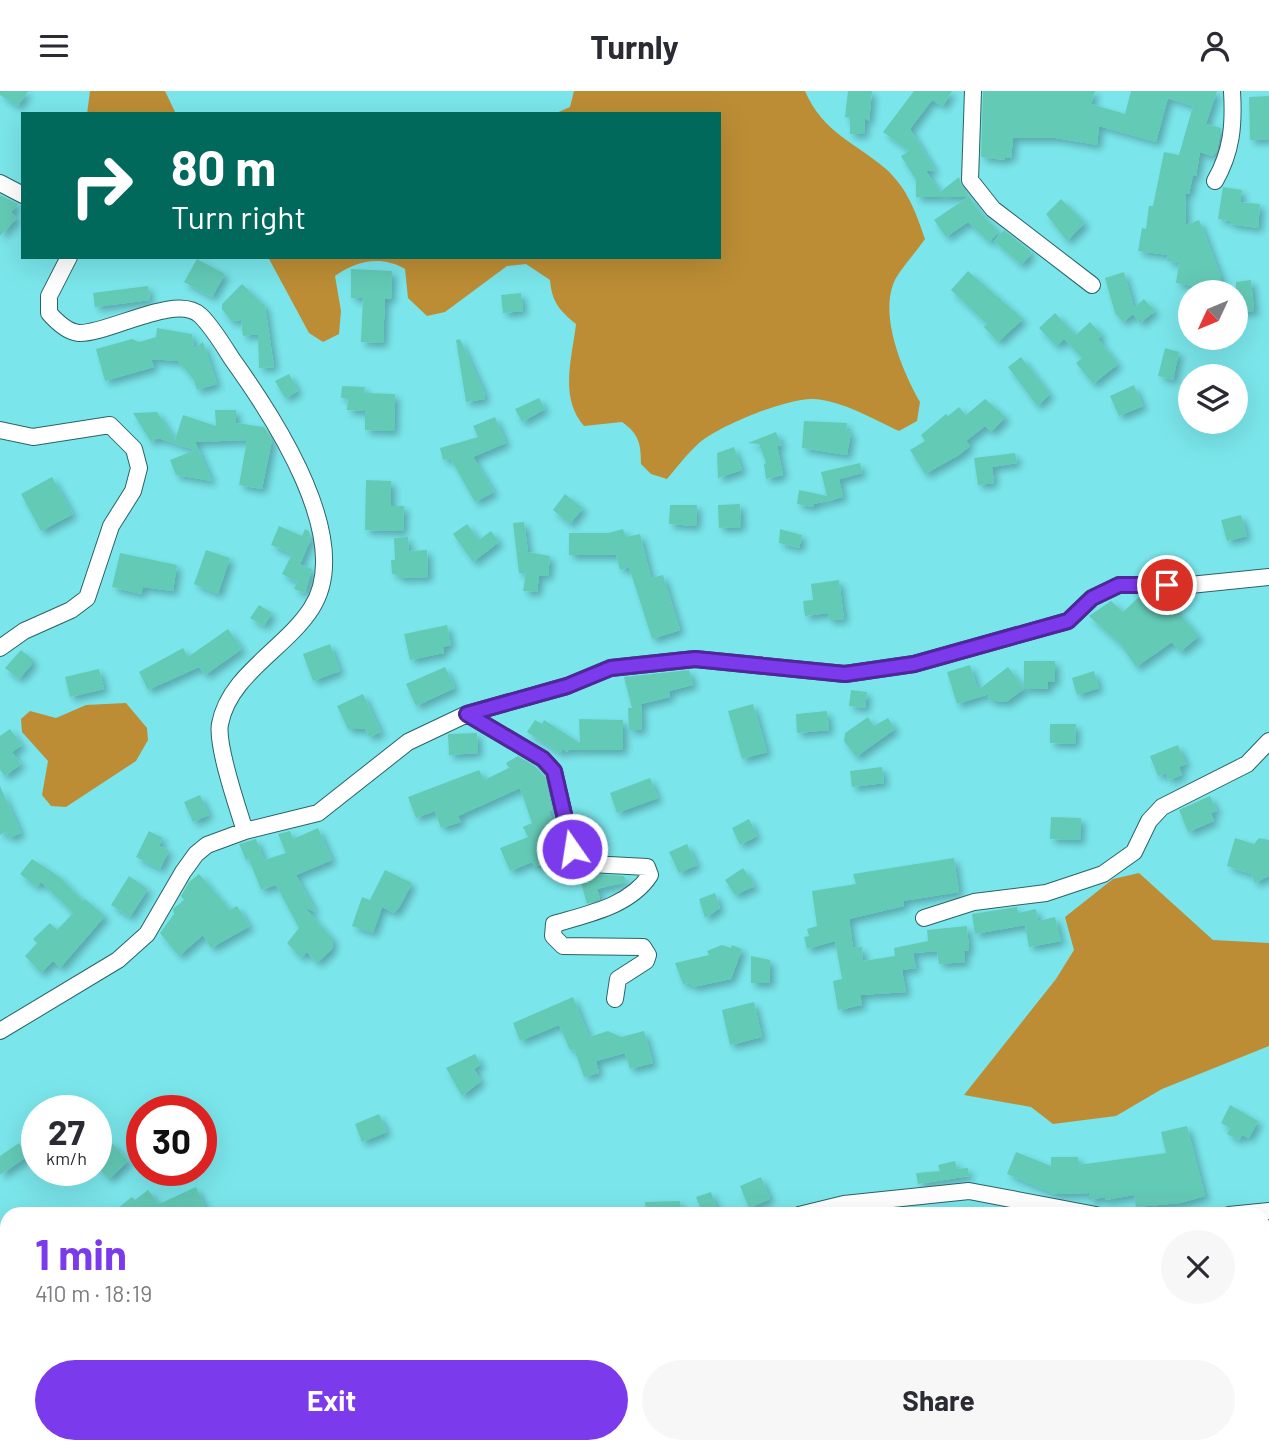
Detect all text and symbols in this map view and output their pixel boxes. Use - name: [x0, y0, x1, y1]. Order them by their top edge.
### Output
- icon: menu: [35, 27, 73, 65]
- text: Turnly: [590, 27, 679, 65]
- icon: person: [1196, 27, 1234, 65]
- text: 80 m: [171, 137, 276, 196]
- icon: right: [56, 140, 147, 231]
- text: Turn right: [171, 197, 306, 235]
- north arrow: [1178, 280, 1248, 350]
- map controls: [1178, 280, 1248, 434]
- button: layers: [1178, 364, 1248, 434]
- pin: [1137, 555, 1197, 615]
- icon: arrive: [1148, 566, 1186, 604]
- position arrow: [535, 812, 609, 886]
- speed limit sign: 30: [126, 1095, 217, 1186]
- text: 27: [48, 1110, 85, 1152]
- text: km/h: [46, 1147, 87, 1169]
- text: 1 min: [35, 1228, 127, 1278]
- button: close: [1161, 1230, 1235, 1304]
- text: 410 m · 18:19: [35, 1279, 152, 1307]
- button: Exit: [35, 1360, 628, 1440]
- button: Share: [642, 1360, 1235, 1440]

